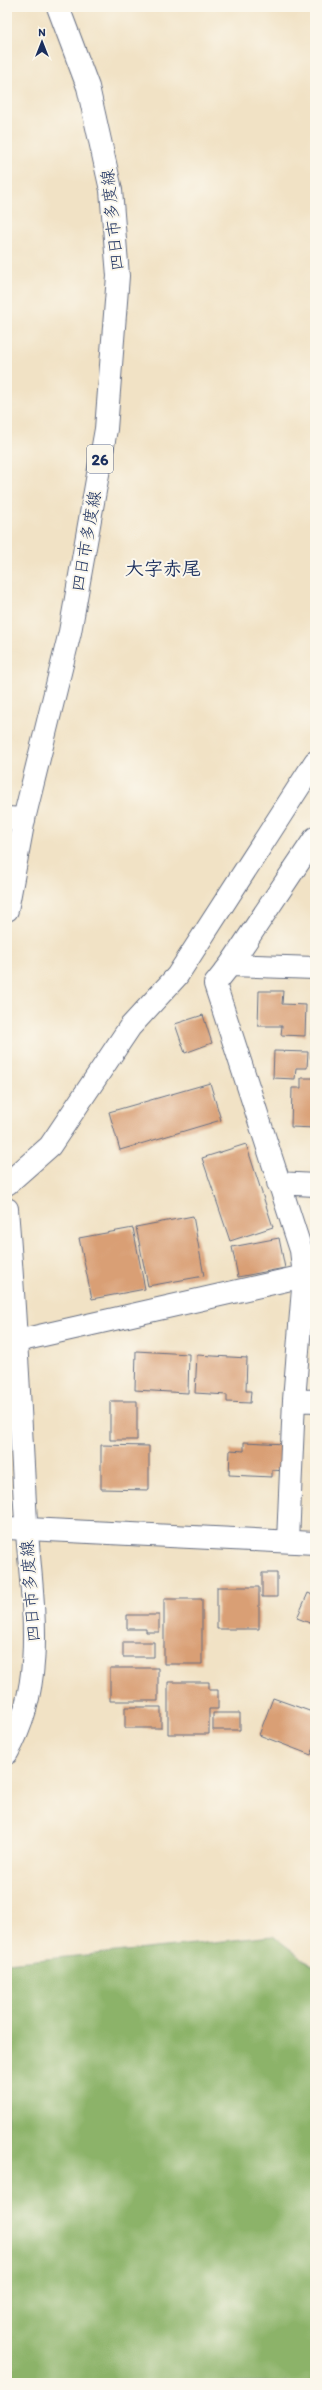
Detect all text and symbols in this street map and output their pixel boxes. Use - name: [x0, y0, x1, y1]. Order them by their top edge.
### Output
- north arrow: [22, 22, 62, 62]
- text: N: [38, 26, 46, 39]
- street label: 四日市多度線: [97, 168, 127, 272]
- road number: 26: [87, 445, 113, 473]
- street label: 四日市多度線: [67, 489, 105, 593]
- district label: 大字赤尾: [125, 557, 201, 580]
- street label: 四日市多度線: [16, 1539, 44, 1643]

